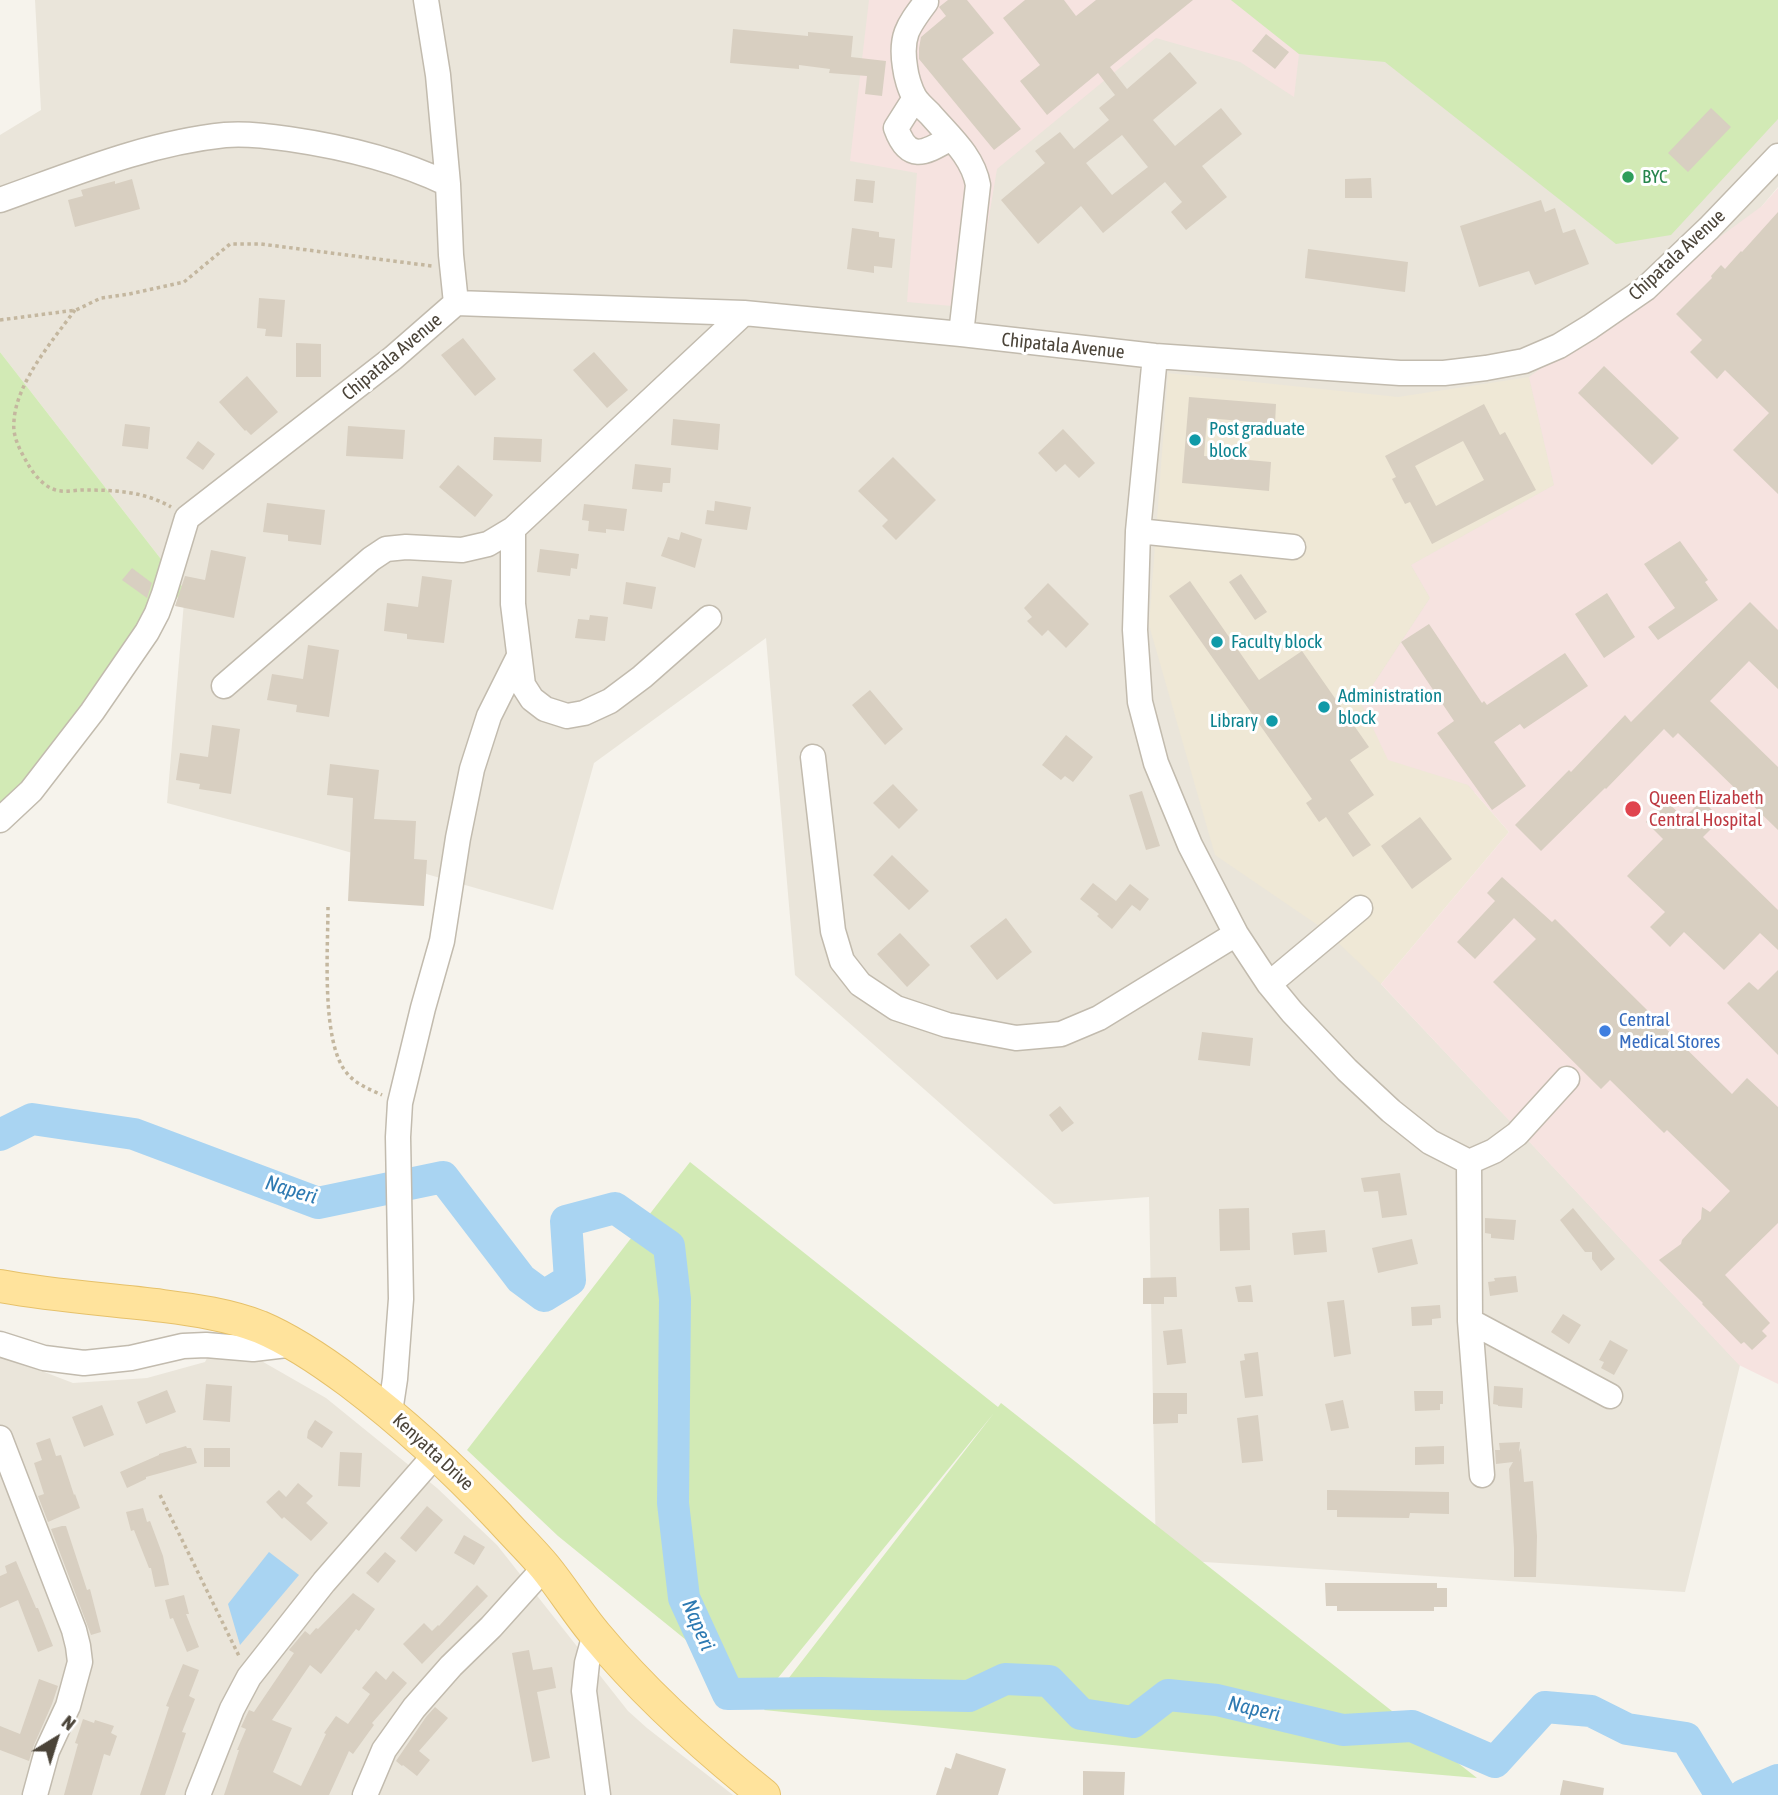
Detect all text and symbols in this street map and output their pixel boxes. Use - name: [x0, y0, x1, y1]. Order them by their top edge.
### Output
- place label: BYC: [1642, 166, 1667, 188]
- marker: BYC: [1620, 169, 1636, 185]
- street label: Chipatala Avenue: [1624, 205, 1730, 305]
- street label: Chipatala Avenue: [337, 309, 447, 405]
- street label: Chipatala Avenue: [1000, 328, 1126, 364]
- place label: Post graduate block: [1209, 418, 1305, 462]
- marker: Post graduate block: [1187, 432, 1203, 448]
- place label: Faculty block: [1231, 631, 1322, 653]
- marker: Faculty block: [1209, 634, 1225, 650]
- place label: Administration block: [1338, 685, 1442, 729]
- marker: Administration block: [1316, 699, 1332, 715]
- place label: Library: [1210, 710, 1258, 732]
- marker: Library: [1264, 713, 1280, 729]
- place label: Queen Elizabeth Central Hospital: [1649, 787, 1764, 831]
- marker: Queen Elizabeth Central Hospital: [1623, 799, 1643, 819]
- place label: Central Medical Stores: [1619, 1009, 1720, 1053]
- marker: Central Medical Stores: [1597, 1023, 1613, 1039]
- water label: Naperi: [262, 1170, 320, 1210]
- street label: Kenyatta Drive: [388, 1409, 478, 1495]
- water label: Naperi: [676, 1596, 720, 1654]
- water label: Naperi: [1226, 1691, 1282, 1727]
- north arrow: [21, 1704, 91, 1774]
- text: N: [58, 1710, 80, 1735]

